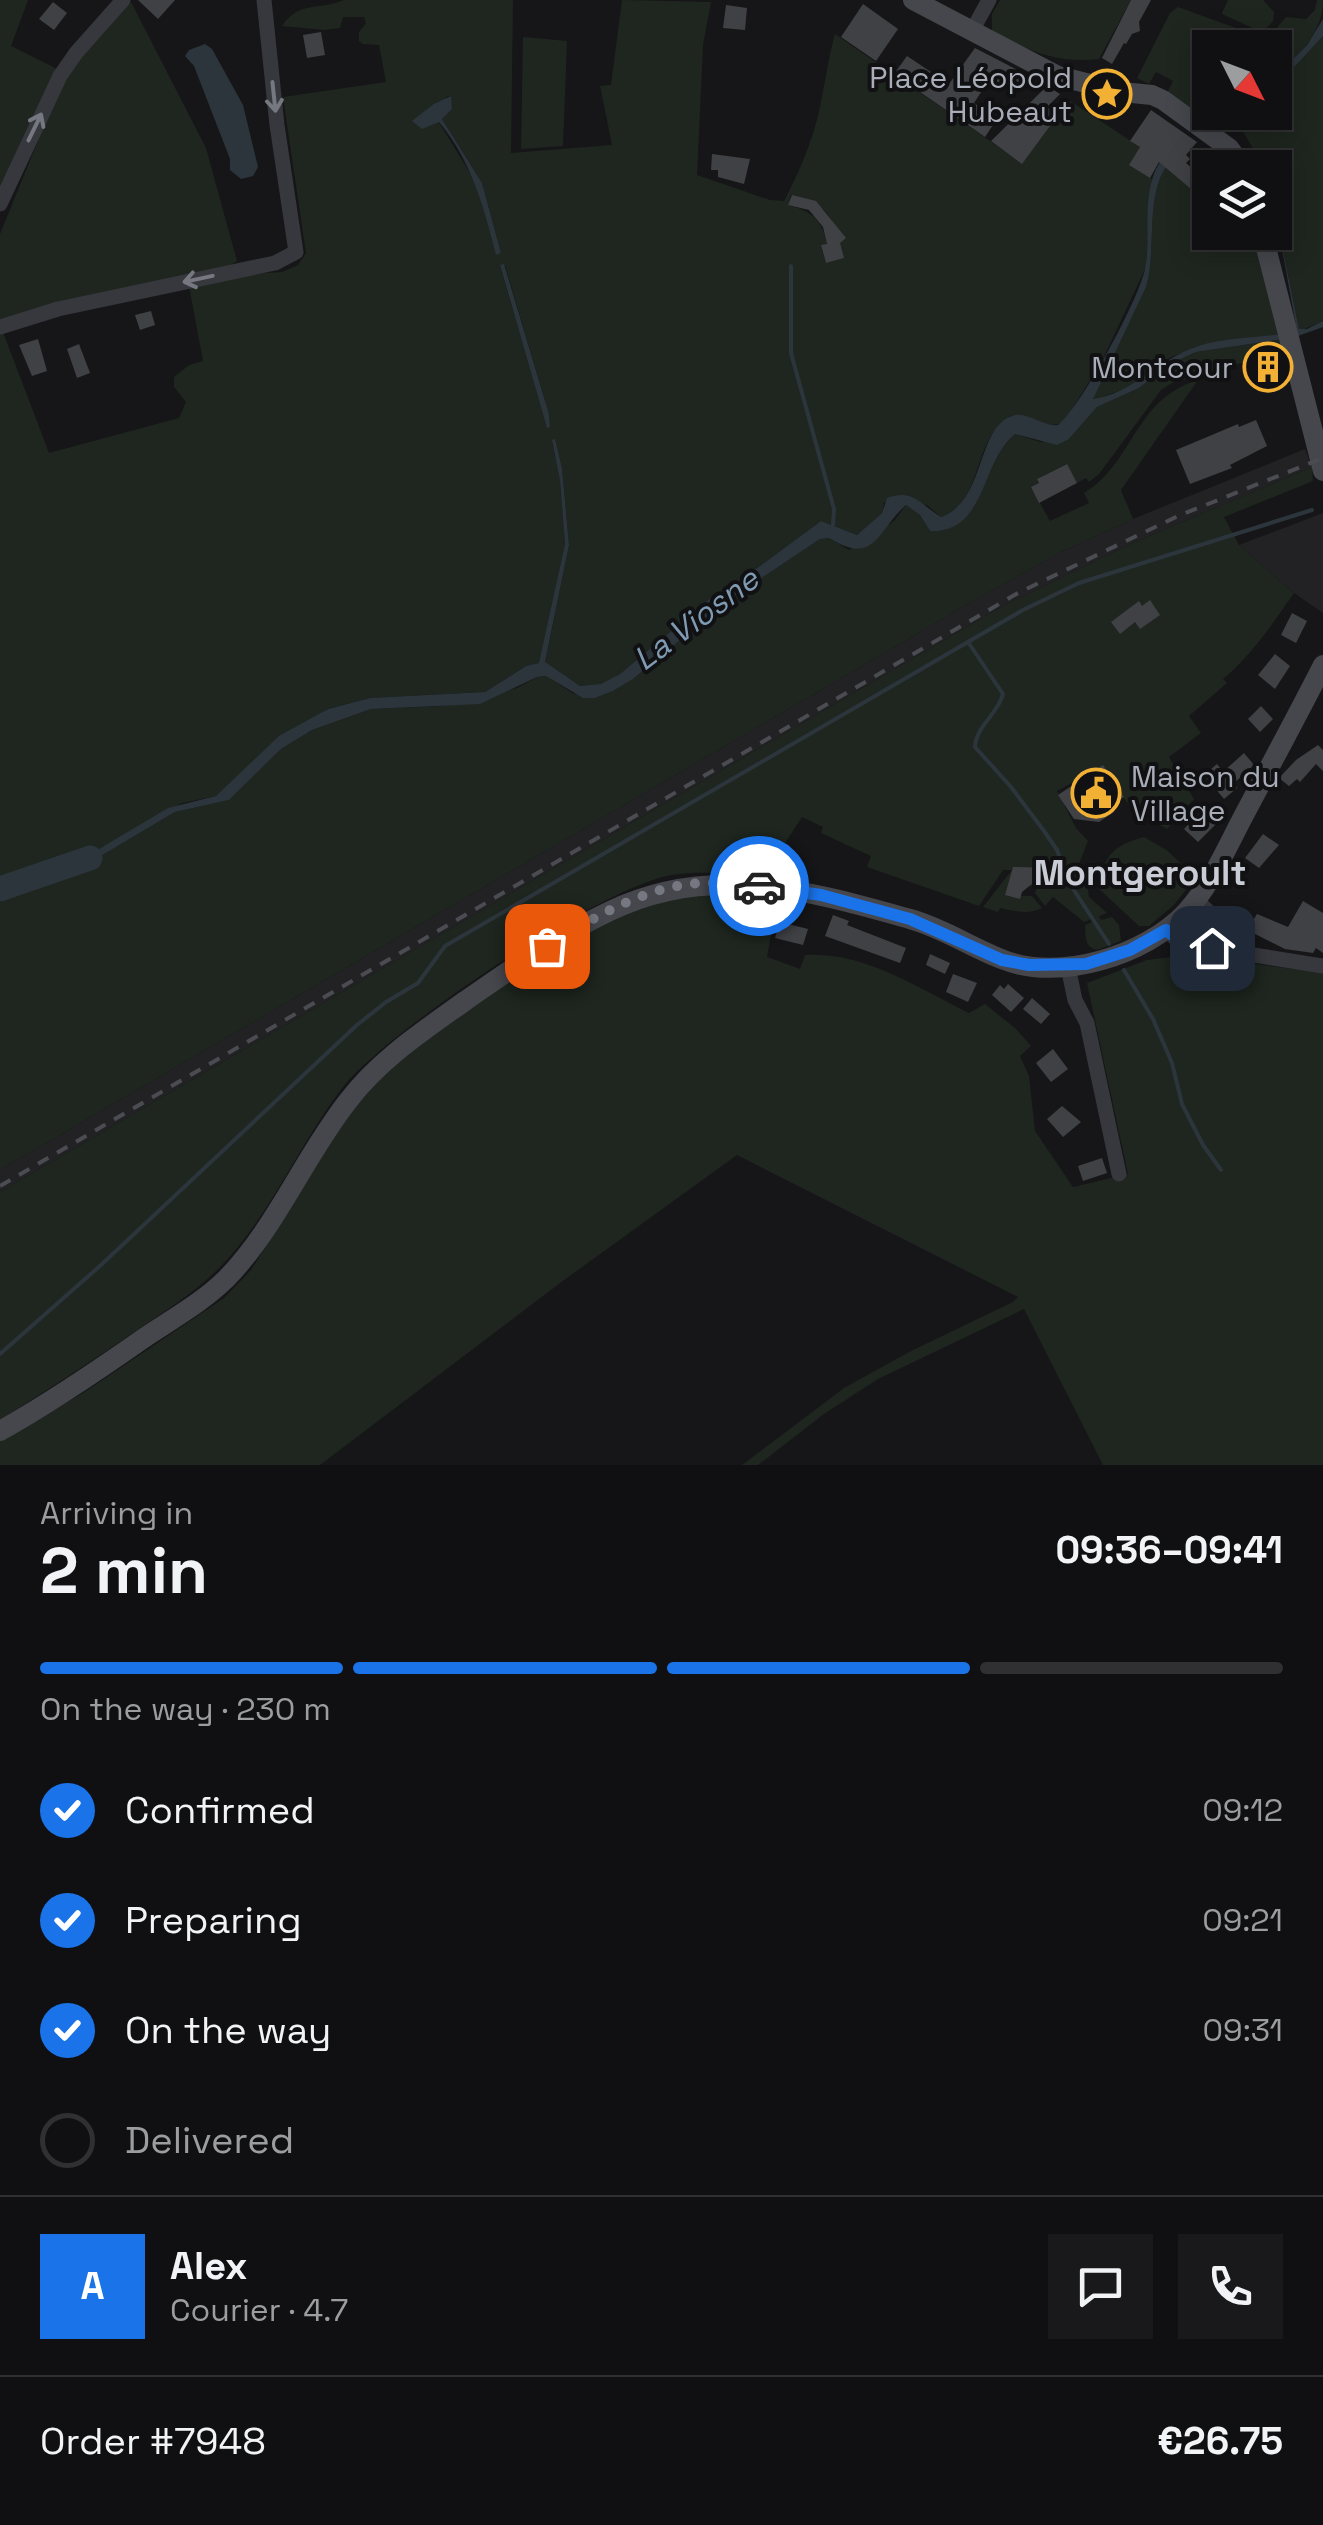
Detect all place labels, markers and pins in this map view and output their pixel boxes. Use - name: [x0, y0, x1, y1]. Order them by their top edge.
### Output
- place label: Place Léopold Hubeaut: [869, 58, 1072, 131]
- place icon: Place Léopold Hubeaut: [1081, 68, 1133, 120]
- building icon: Montcour: [1242, 341, 1294, 393]
- place label: Montcour: [1091, 348, 1233, 387]
- place label: Maison du Village: [1131, 757, 1280, 830]
- public building icon: Maison du Village: [1070, 767, 1122, 819]
- pin: [505, 904, 590, 989]
- pin: [1170, 906, 1255, 991]

